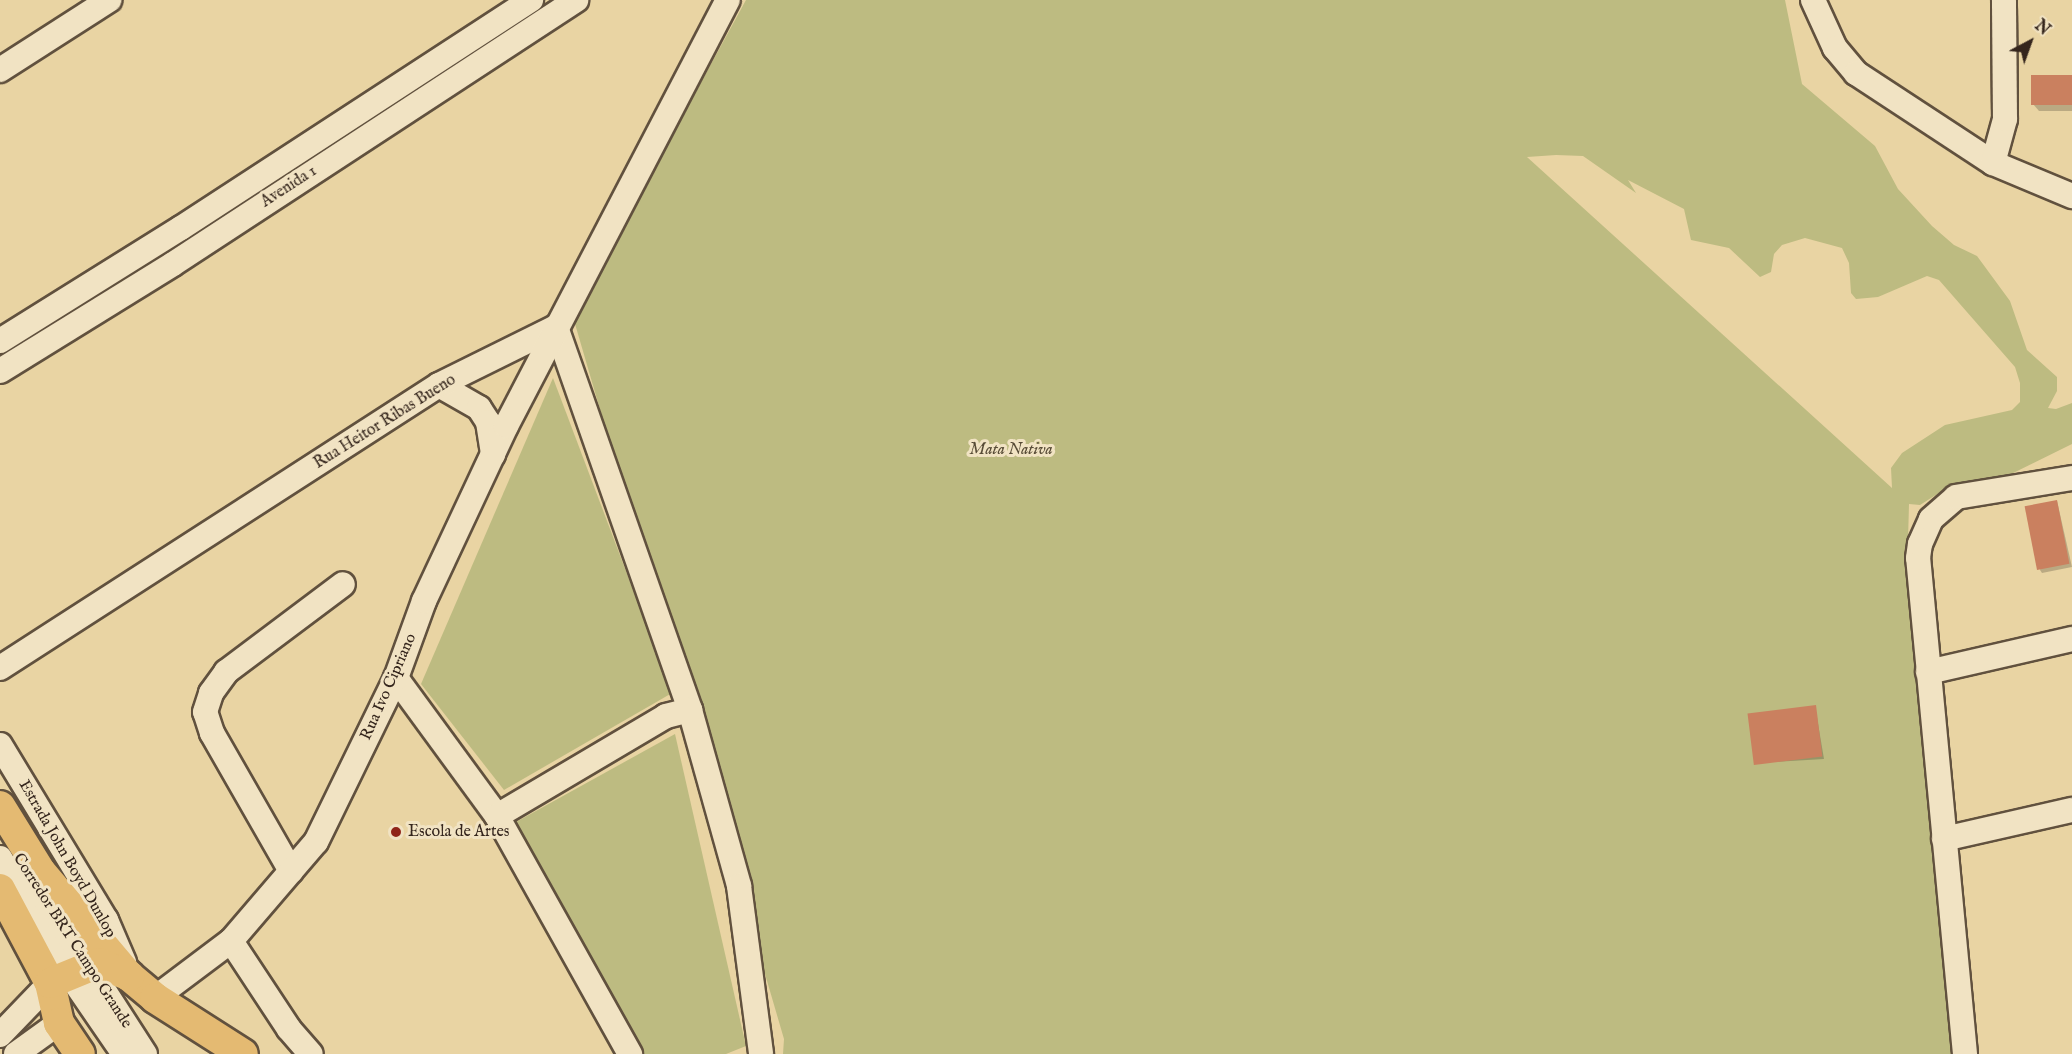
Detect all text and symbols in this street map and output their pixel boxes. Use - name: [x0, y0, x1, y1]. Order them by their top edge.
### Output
- north arrow: [2000, 12, 2060, 72]
- text: N: [2030, 16, 2054, 41]
- street label: Avenida 1: [258, 162, 320, 212]
- street label: Rua Heitor Ribas Bueno: [311, 371, 459, 473]
- park label: Mata Nativa: [969, 440, 1053, 460]
- street label: Rua Ivo Cipriano: [357, 631, 421, 743]
- street label: Estrada John Boyd Dunlop: [14, 777, 120, 941]
- place label: Escola de Artes: [408, 822, 509, 842]
- marker: Escola de Artes: [389, 825, 403, 839]
- street label: Corredor BRT Campo Grande: [8, 850, 136, 1032]

